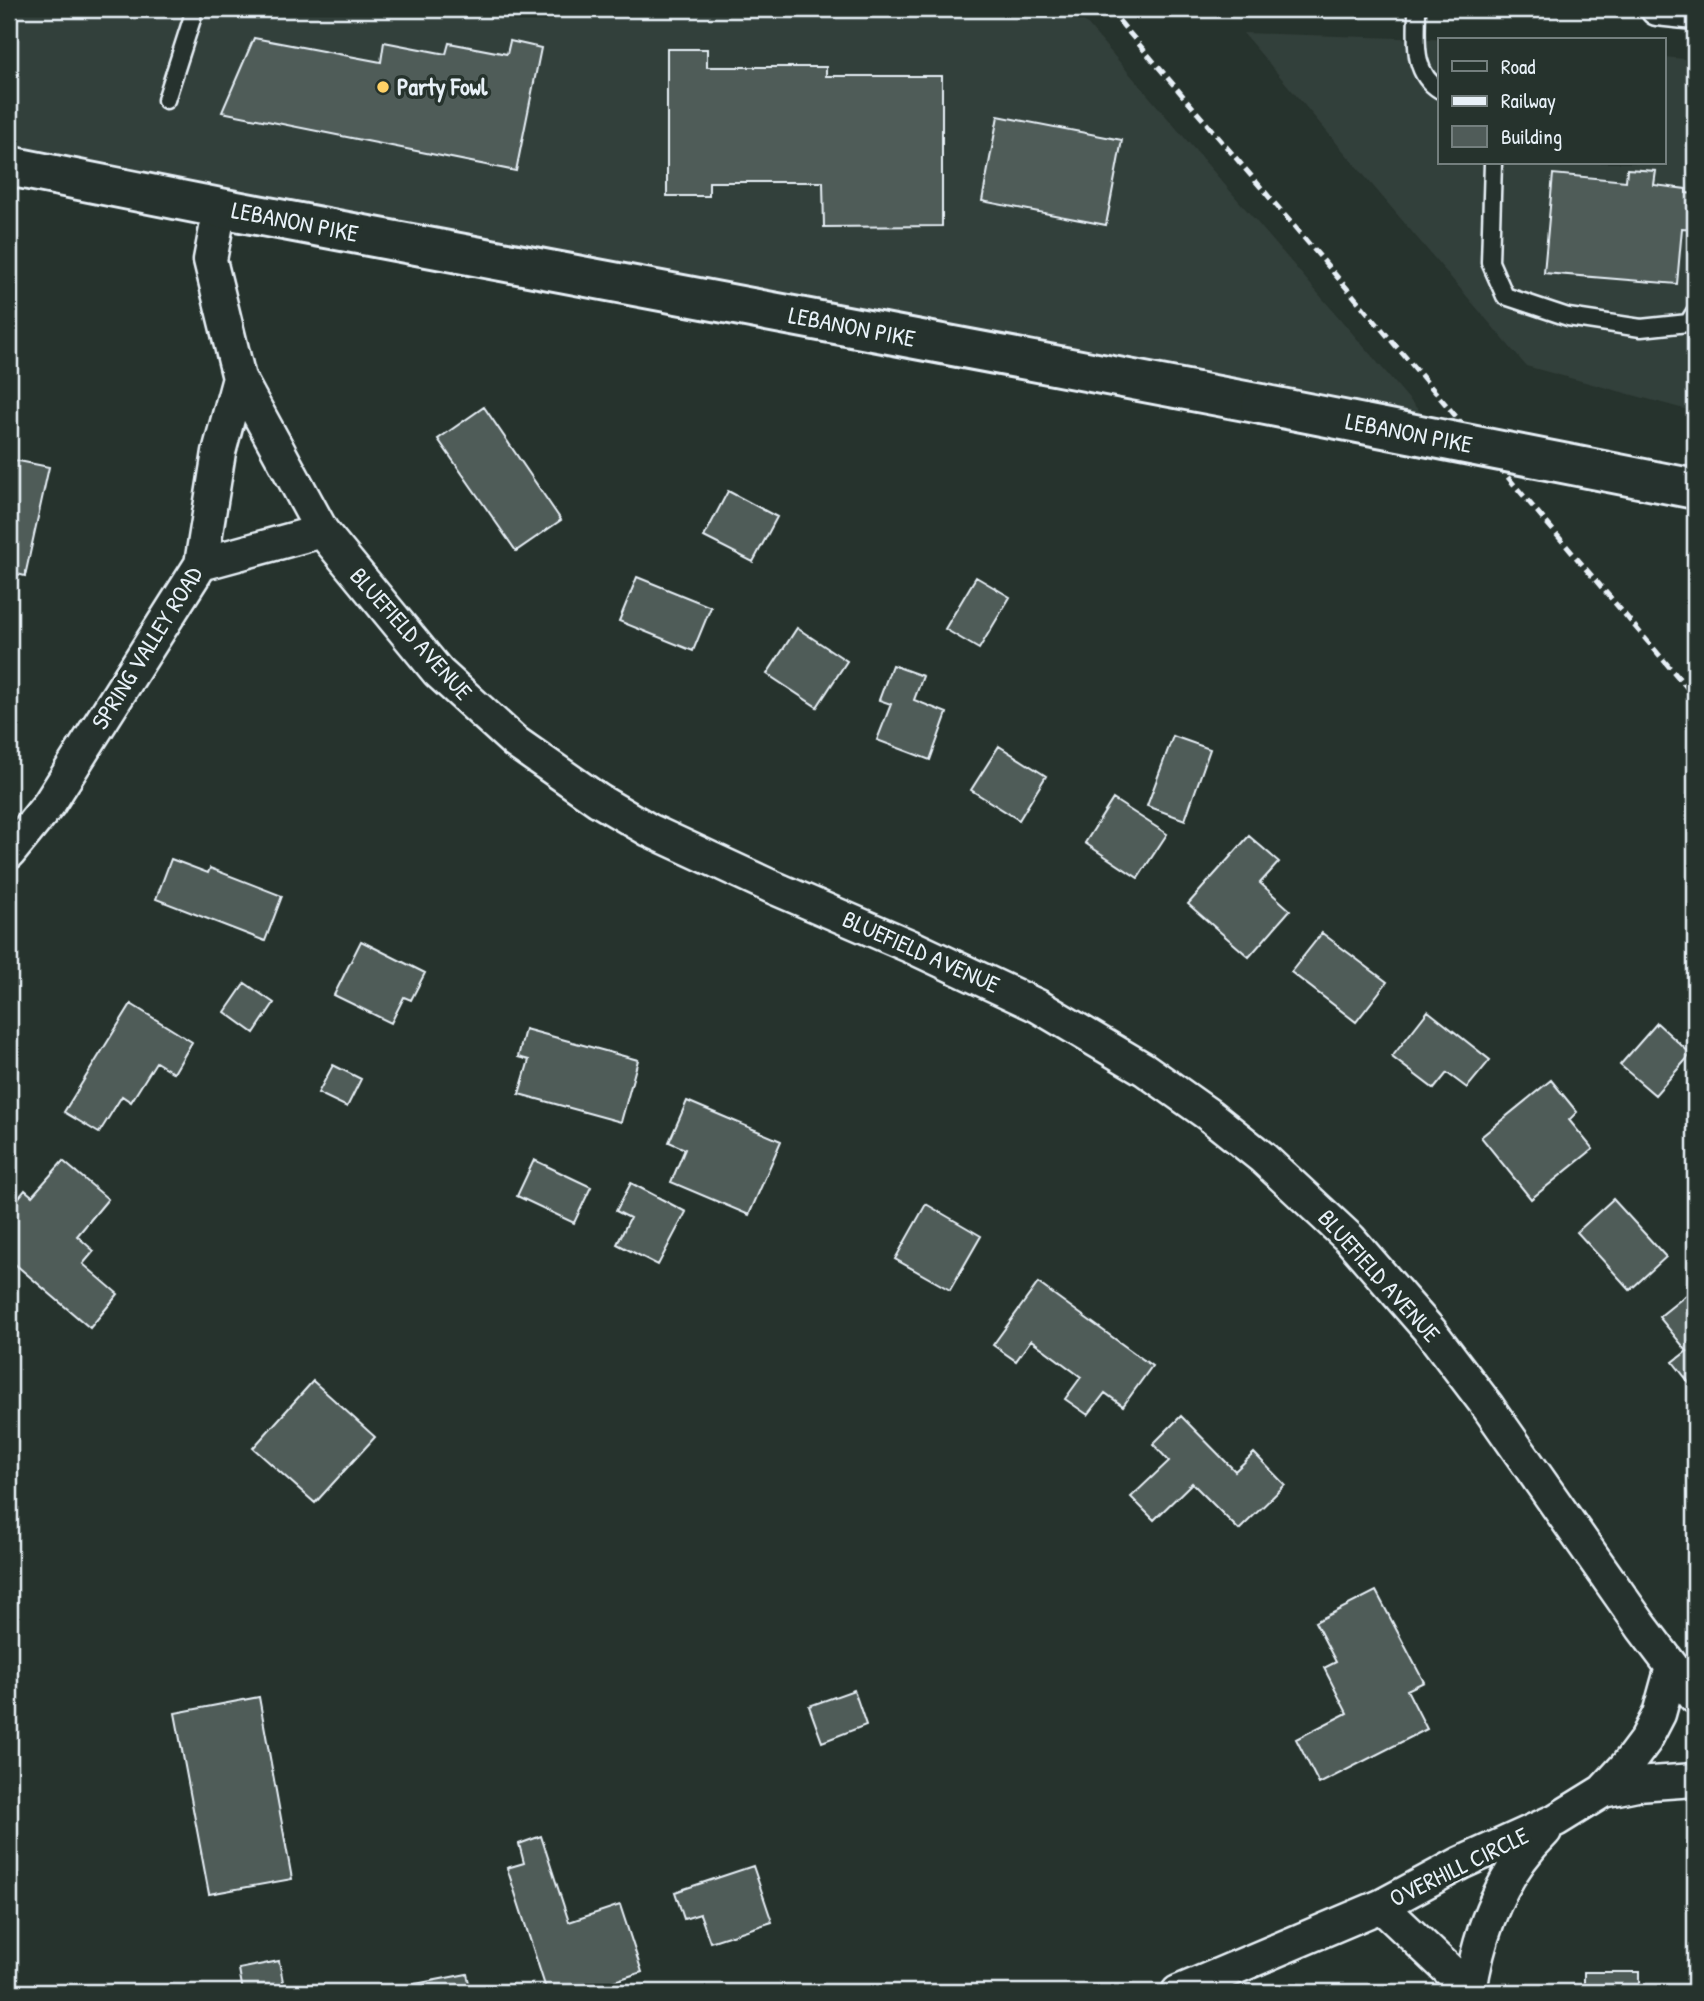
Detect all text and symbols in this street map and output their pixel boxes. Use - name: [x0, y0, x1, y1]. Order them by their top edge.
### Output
- legend: [1438, 38, 1666, 164]
- text: Road: [1501, 52, 1535, 81]
- place label: Party Fowl: [397, 70, 488, 103]
- marker: Party Fowl: [375, 79, 391, 95]
- text: Railway: [1501, 86, 1556, 115]
- text: Building: [1501, 122, 1562, 151]
- street label: LEBANON PIKE: [229, 193, 362, 249]
- street label: LEBANON PIKE: [786, 298, 919, 354]
- street label: LEBANON PIKE: [1343, 404, 1476, 460]
- street label: SPRING VALLEY ROAD: [83, 560, 209, 735]
- street label: BLUEFIELD AVENUE: [344, 560, 480, 707]
- street label: BLUEFIELD AVENUE: [838, 902, 1005, 1000]
- street label: BLUEFIELD AVENUE: [1312, 1202, 1448, 1349]
- street label: OVERHILL CIRCLE: [1384, 1818, 1534, 1914]

